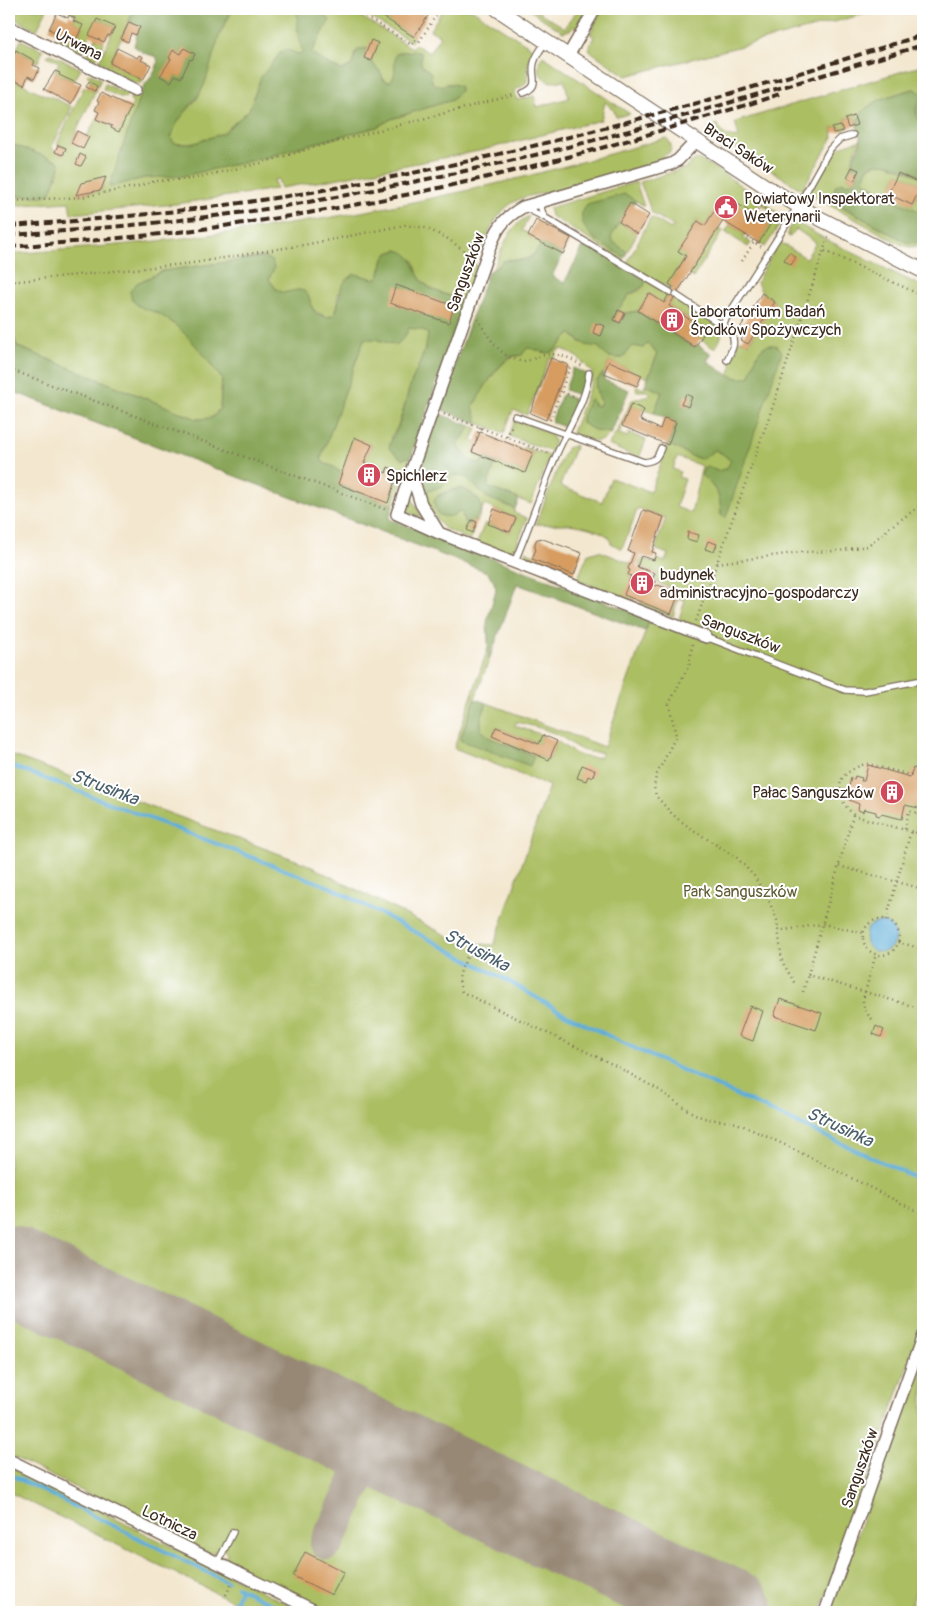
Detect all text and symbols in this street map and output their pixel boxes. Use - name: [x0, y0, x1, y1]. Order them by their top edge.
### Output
- street label: Urwana: [51, 25, 106, 65]
- street label: Braci Saków: [700, 119, 777, 179]
- place label: Powiatowy Inspektorat Weterynarii: [744, 189, 895, 227]
- public building icon: Powiatowy Inspektorat Weterynarii: [713, 194, 739, 220]
- street label: Sanguszków: [442, 230, 490, 315]
- place label: Laboratorium Badań Środków Spożywczych: [690, 302, 841, 340]
- building icon: Laboratorium Badań Środków Spożywczych: [659, 307, 685, 333]
- building icon: Spichlerz: [356, 462, 382, 488]
- place label: Spichlerz: [386, 466, 447, 486]
- place label: budynek administracyjno-gospodarczy: [660, 565, 859, 603]
- building icon: budynek administracyjno-gospodarczy: [629, 570, 655, 596]
- street label: Sanguszków: [698, 610, 783, 658]
- water label: Strusinka: [68, 764, 143, 811]
- building icon: Pałac Sanguszków: [879, 779, 905, 805]
- place label: Pałac Sanguszków: [752, 783, 874, 803]
- park label: Park Sanguszków: [683, 882, 798, 902]
- water label: Strusinka: [440, 924, 515, 978]
- water label: Strusinka: [803, 1102, 878, 1153]
- street label: Sanguszków: [837, 1426, 883, 1511]
- street label: Lotnicza: [138, 1501, 201, 1545]

